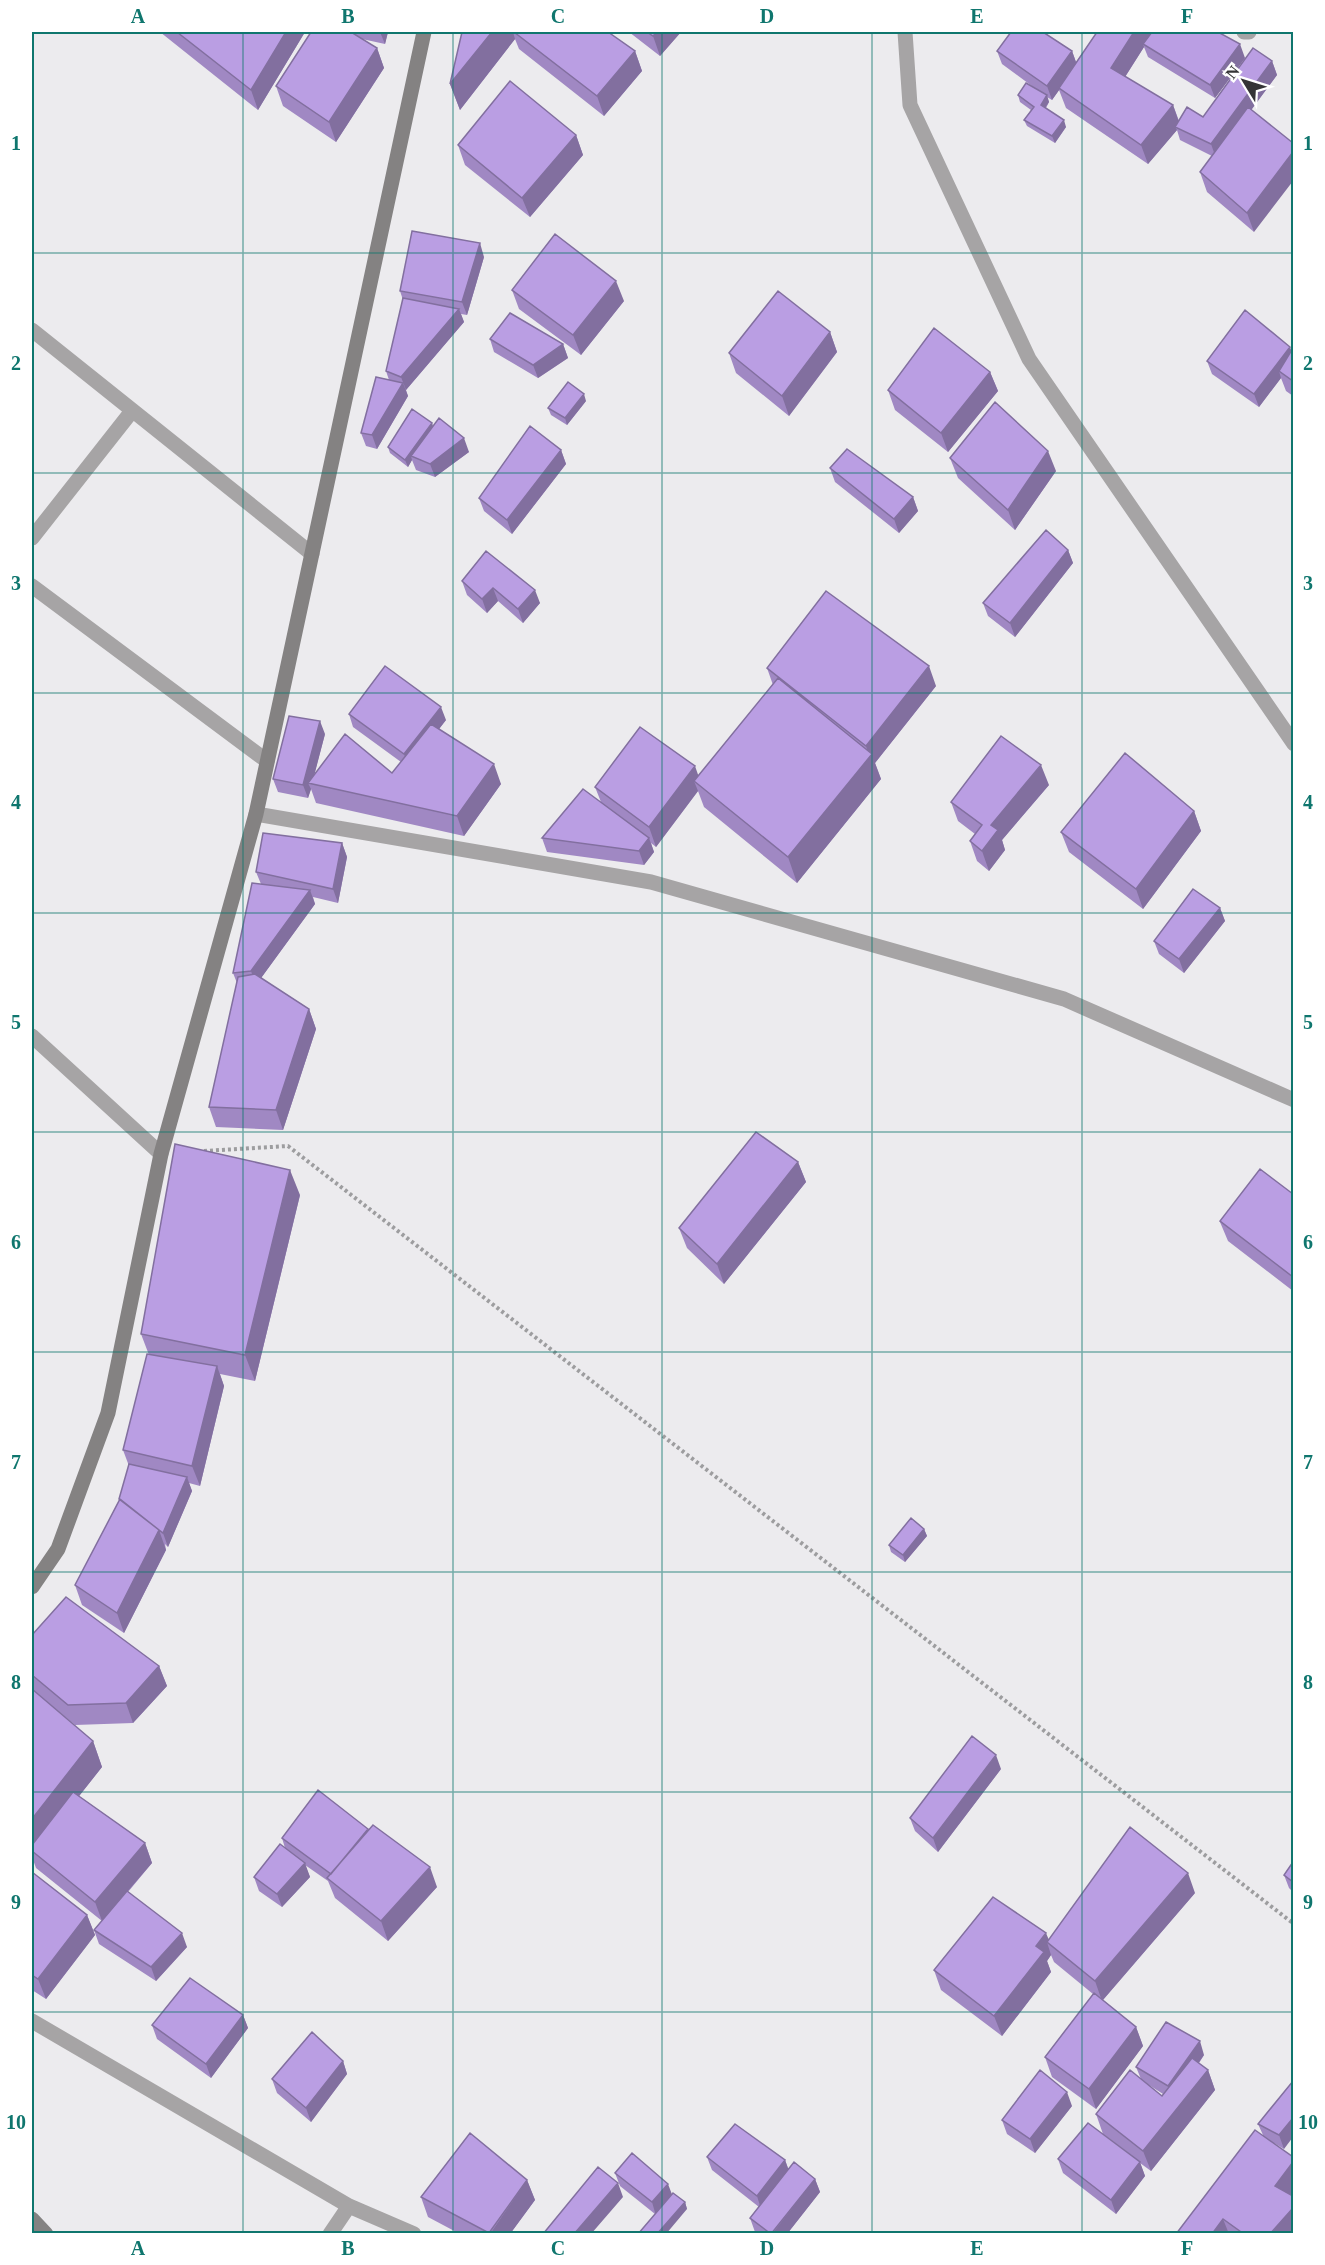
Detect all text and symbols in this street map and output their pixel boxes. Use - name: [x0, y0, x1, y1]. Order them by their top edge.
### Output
- text: A: [131, 5, 146, 27]
- text: B: [341, 5, 355, 27]
- text: C: [551, 5, 565, 27]
- text: D: [760, 5, 774, 27]
- text: E: [970, 5, 984, 27]
- text: F: [1181, 5, 1193, 27]
- north arrow: [1214, 51, 1274, 111]
- text: N: [1222, 62, 1243, 82]
- text: 1: [11, 132, 21, 154]
- text: 1: [1303, 132, 1313, 154]
- text: 2: [11, 352, 21, 374]
- text: 2: [1303, 352, 1313, 374]
- text: 3: [11, 572, 21, 594]
- text: 3: [1303, 572, 1313, 594]
- text: 4: [11, 791, 21, 813]
- text: 4: [1303, 791, 1313, 813]
- text: 5: [11, 1011, 21, 1033]
- text: 5: [1303, 1011, 1313, 1033]
- text: 6: [11, 1231, 21, 1253]
- text: 6: [1303, 1231, 1313, 1253]
- text: 7: [11, 1451, 21, 1473]
- text: 7: [1303, 1451, 1313, 1473]
- text: 8: [11, 1671, 21, 1693]
- text: 8: [1303, 1671, 1313, 1693]
- text: 9: [11, 1891, 21, 1913]
- text: 9: [1303, 1891, 1313, 1913]
- text: 10: [6, 2111, 26, 2133]
- text: 10: [1298, 2111, 1318, 2133]
- text: A: [131, 2237, 146, 2259]
- text: B: [341, 2237, 355, 2259]
- text: C: [551, 2237, 565, 2259]
- text: D: [760, 2237, 774, 2259]
- text: E: [970, 2237, 984, 2259]
- text: F: [1181, 2237, 1193, 2259]

